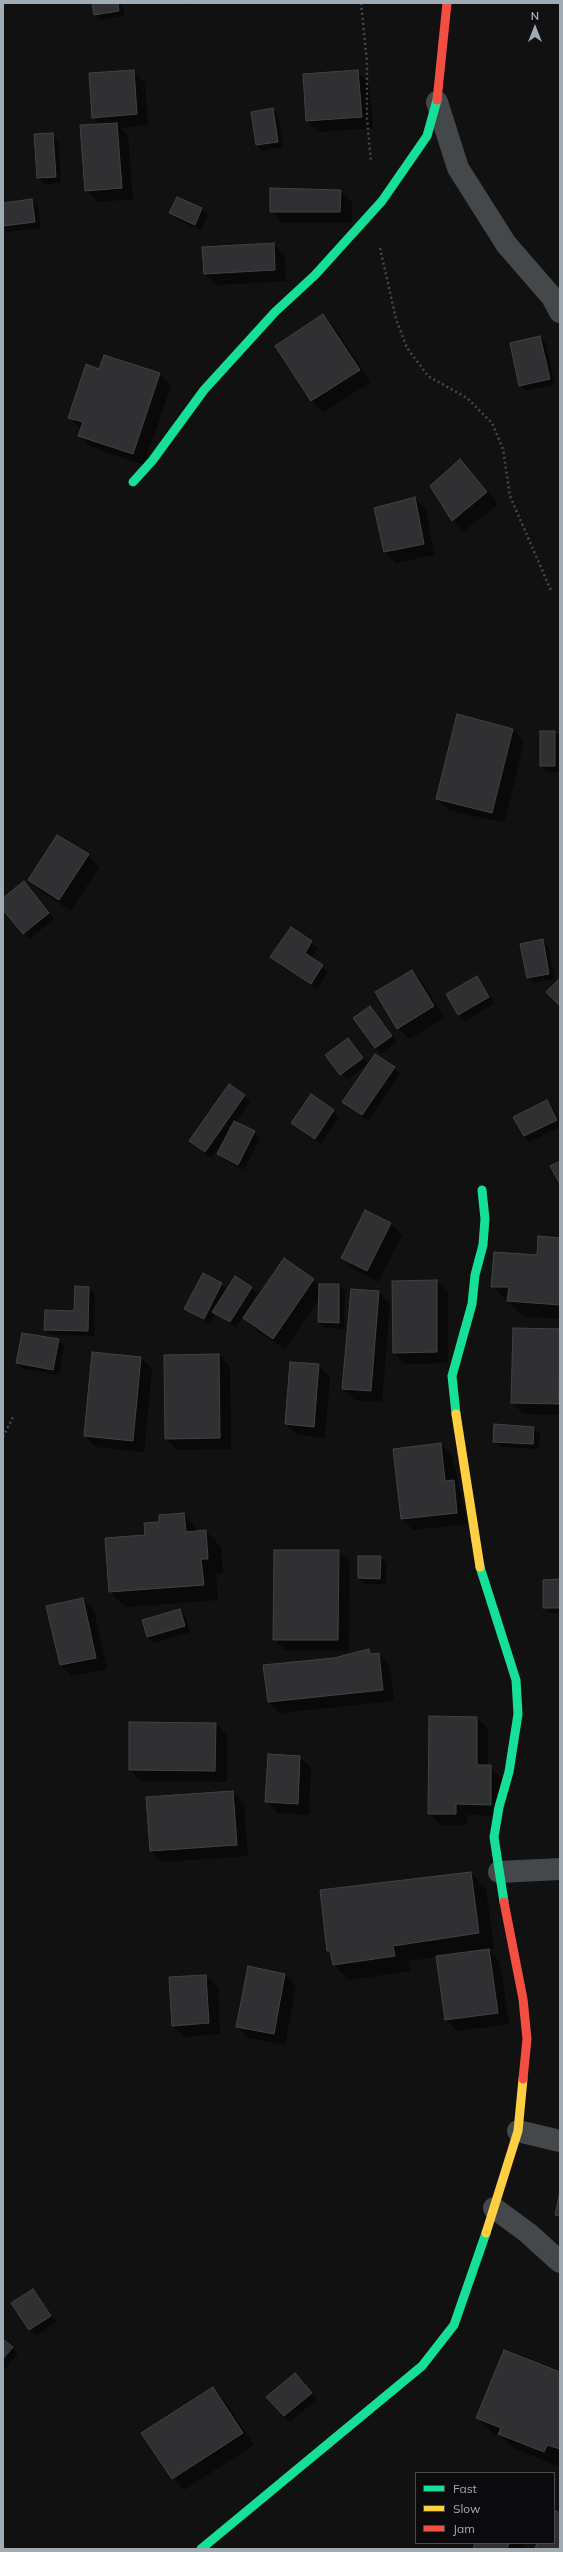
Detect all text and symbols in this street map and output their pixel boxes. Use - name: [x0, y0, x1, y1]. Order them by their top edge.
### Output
- north arrow: [515, 8, 555, 48]
- text: N: [531, 9, 539, 23]
- legend: [415, 2472, 555, 2544]
- text: Fast: [453, 2481, 477, 2496]
- text: Slow: [453, 2501, 481, 2516]
- text: Jam: [453, 2521, 475, 2536]

